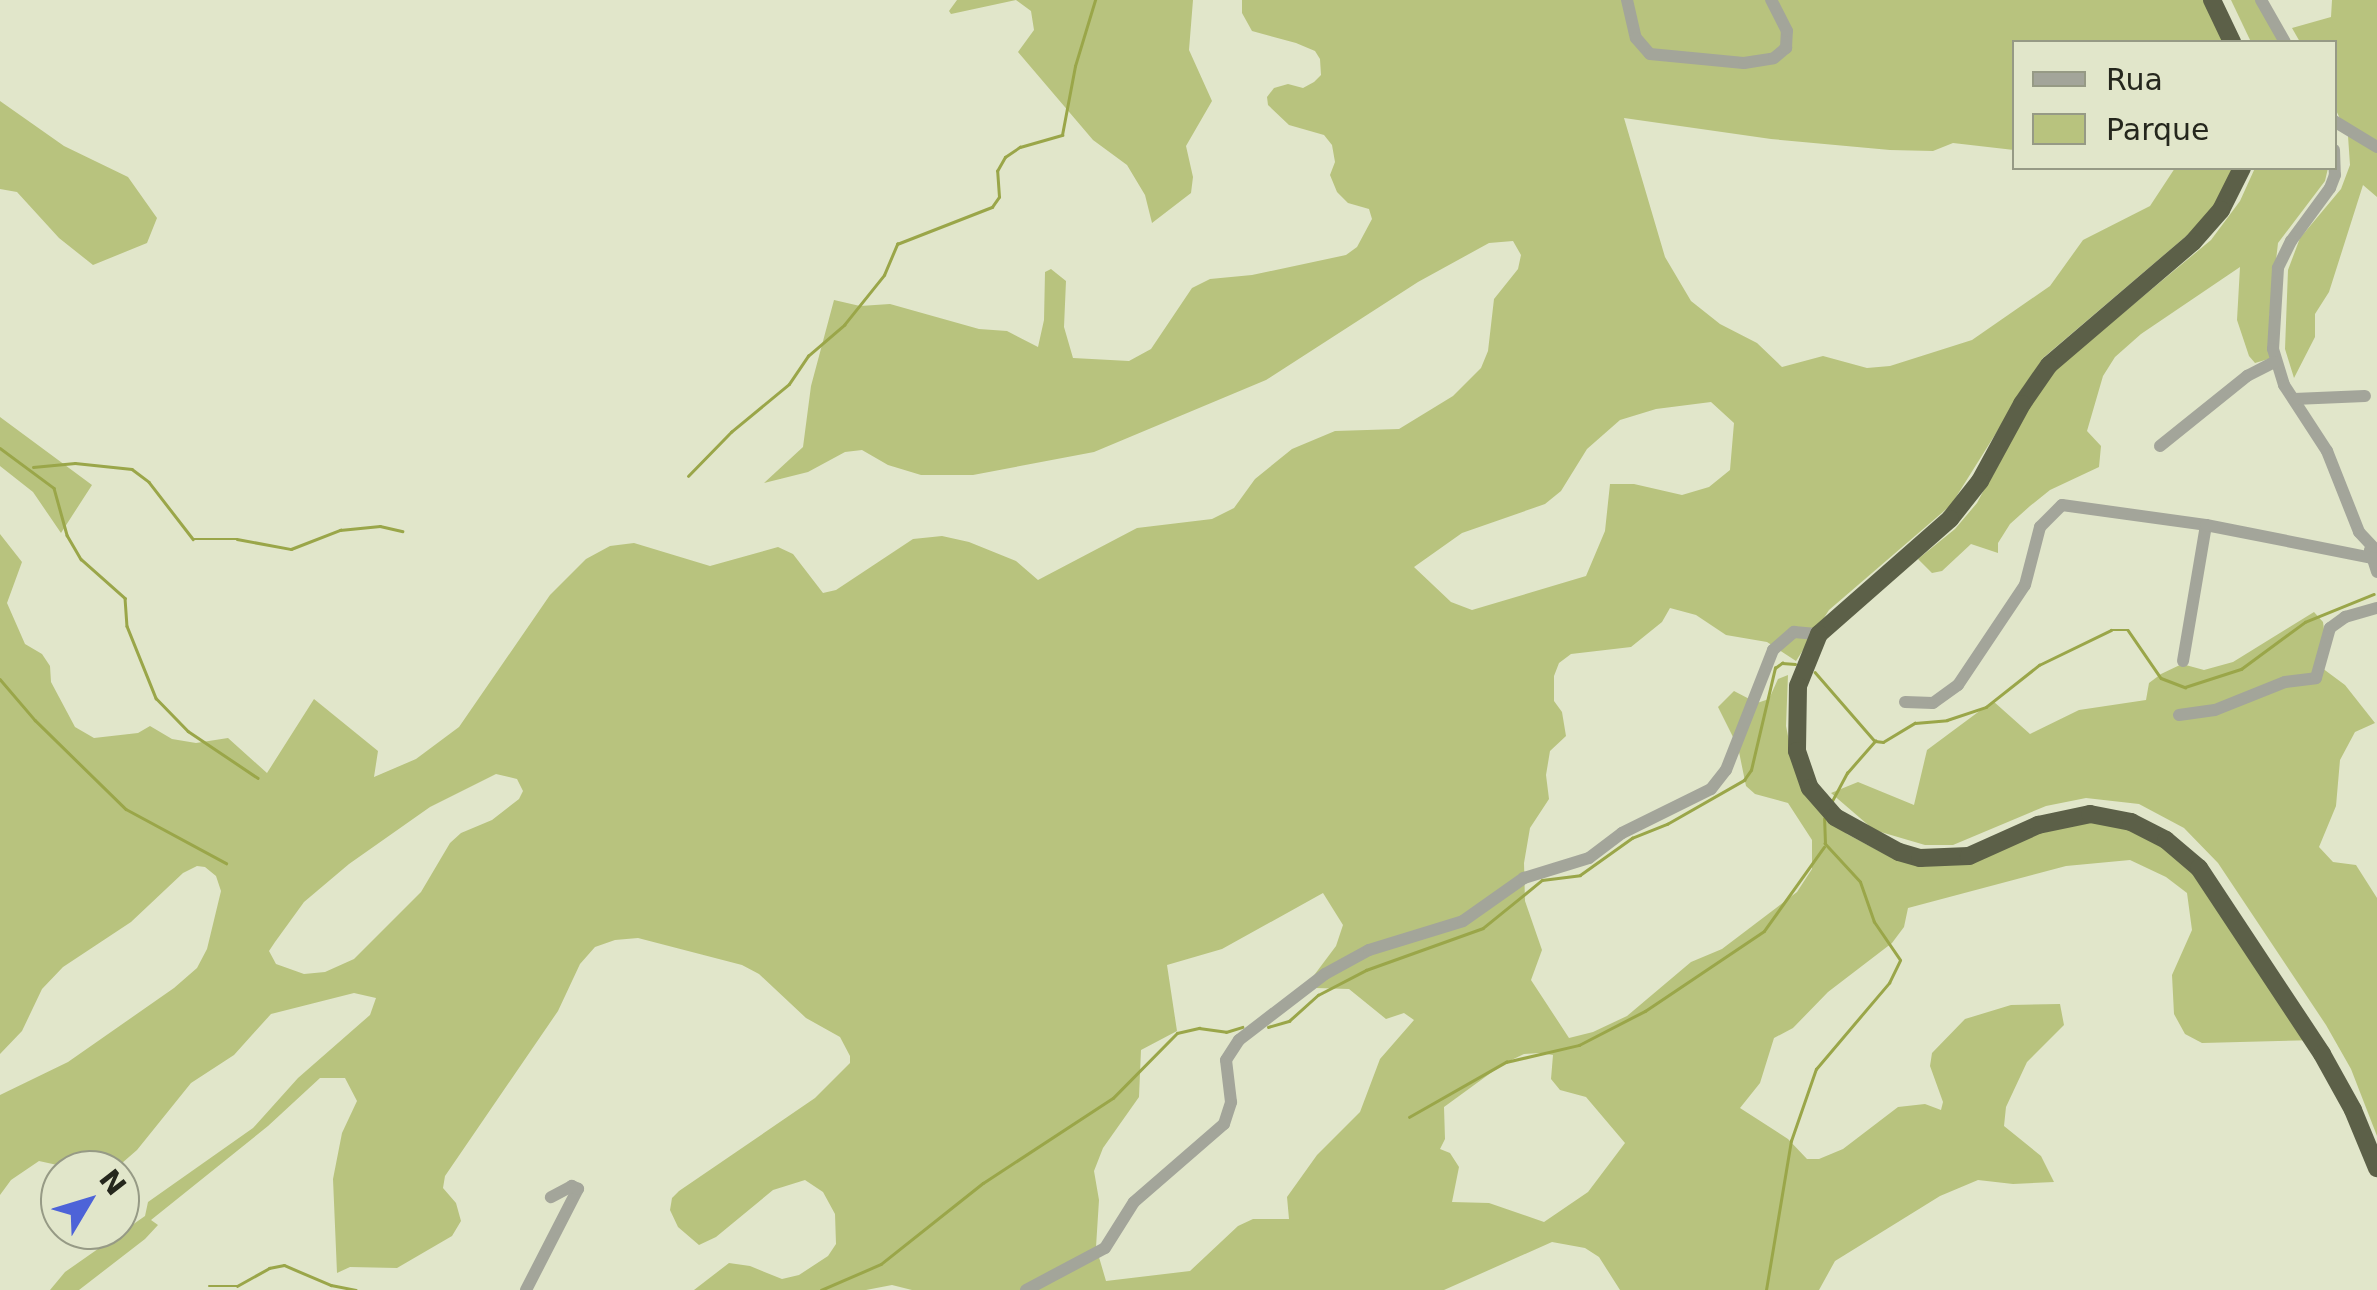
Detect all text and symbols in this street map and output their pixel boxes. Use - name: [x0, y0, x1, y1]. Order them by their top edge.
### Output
- legend: [2012, 40, 2337, 170]
- text: Rua: [2106, 62, 2163, 97]
- text: Parque: [2106, 112, 2209, 147]
- north arrow: [40, 1150, 140, 1250]
- text: N: [92, 1163, 133, 1202]

